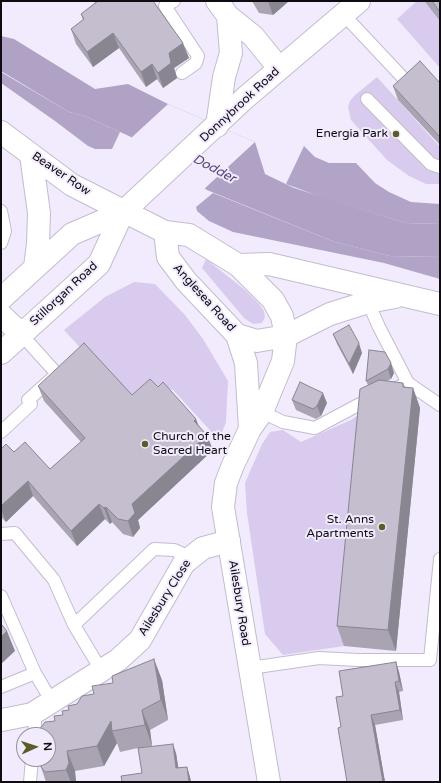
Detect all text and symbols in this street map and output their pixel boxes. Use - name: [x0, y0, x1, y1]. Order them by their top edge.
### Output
- street label: Donnybrook Road: [197, 64, 283, 146]
- place label: Energia Park: [316, 127, 388, 141]
- marker: Energia Park: [391, 129, 401, 139]
- street label: Beaver Row: [29, 149, 93, 199]
- water label: Dodder: [190, 151, 238, 187]
- street label: Stillorgan Road: [27, 259, 101, 329]
- street label: Anglesea Road: [170, 261, 238, 335]
- place label: Church of the Sacred Heart: [153, 430, 231, 458]
- marker: Church of the Sacred Heart: [140, 439, 150, 449]
- place label: St. Anns Apartments: [306, 513, 374, 541]
- marker: St. Anns Apartments: [377, 522, 387, 532]
- street label: Ailesbury Close: [136, 557, 194, 639]
- street label: Ailesbury Road: [225, 559, 253, 647]
- north arrow: [16, 727, 56, 767]
- text: N: [41, 742, 54, 751]

